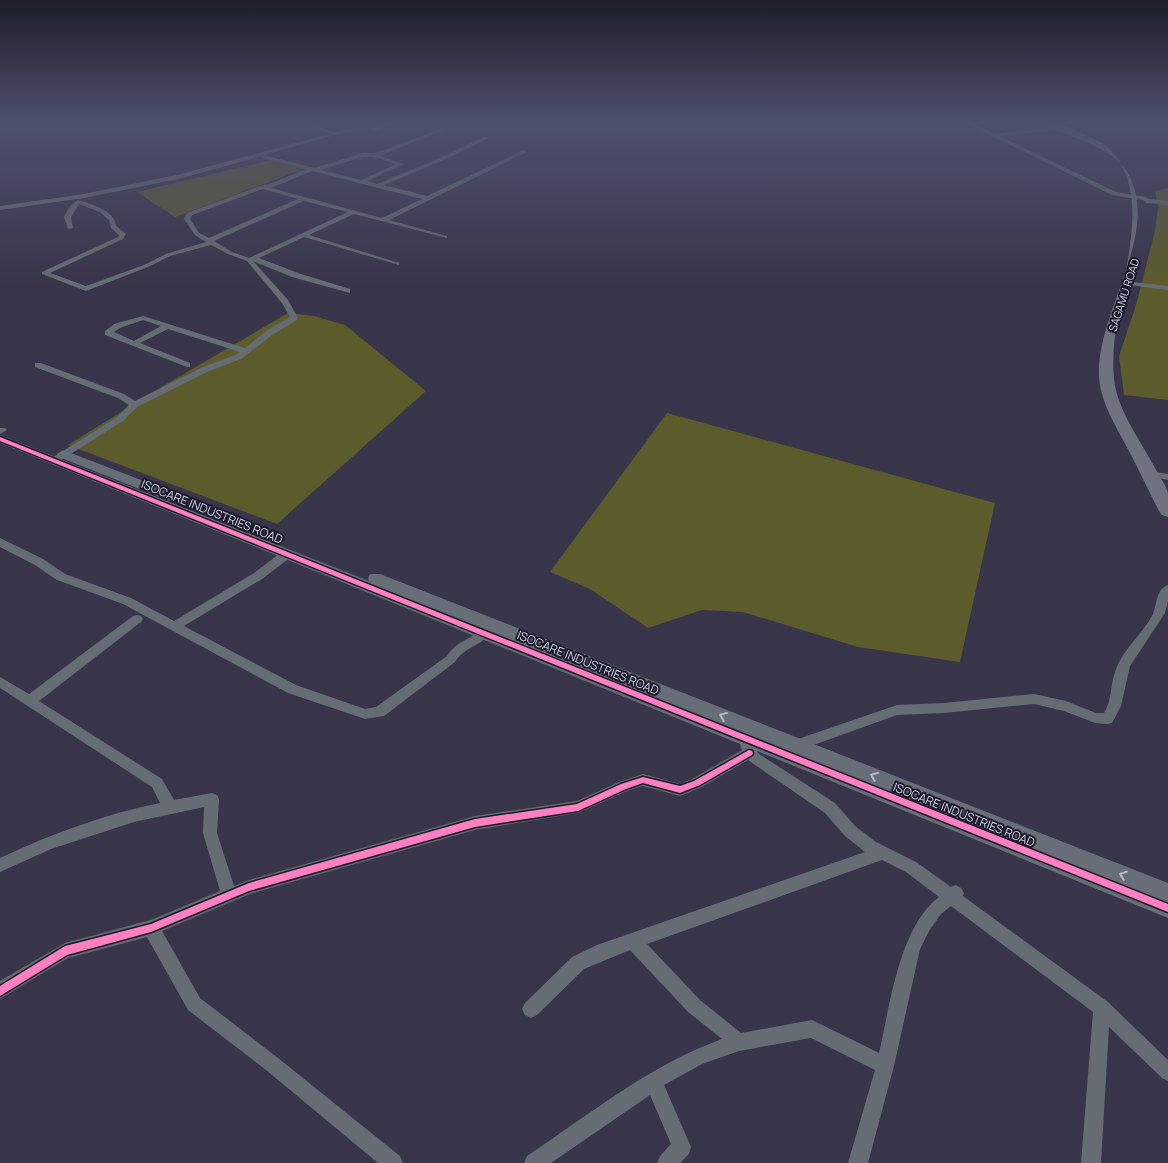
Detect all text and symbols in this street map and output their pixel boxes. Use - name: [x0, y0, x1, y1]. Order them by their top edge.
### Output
- street label: SAGAMU ROAD: [1105, 256, 1142, 333]
- street label: ISOCARE INDUSTRIES ROAD: [139, 475, 286, 548]
- street label: ISOCARE INDUSTRIES ROAD: [515, 626, 662, 699]
- one-way arrow: [719, 712, 728, 722]
- one-way arrow: [870, 772, 879, 782]
- street label: ISOCARE INDUSTRIES ROAD: [891, 778, 1038, 851]
- one-way arrow: [1119, 871, 1127, 881]

